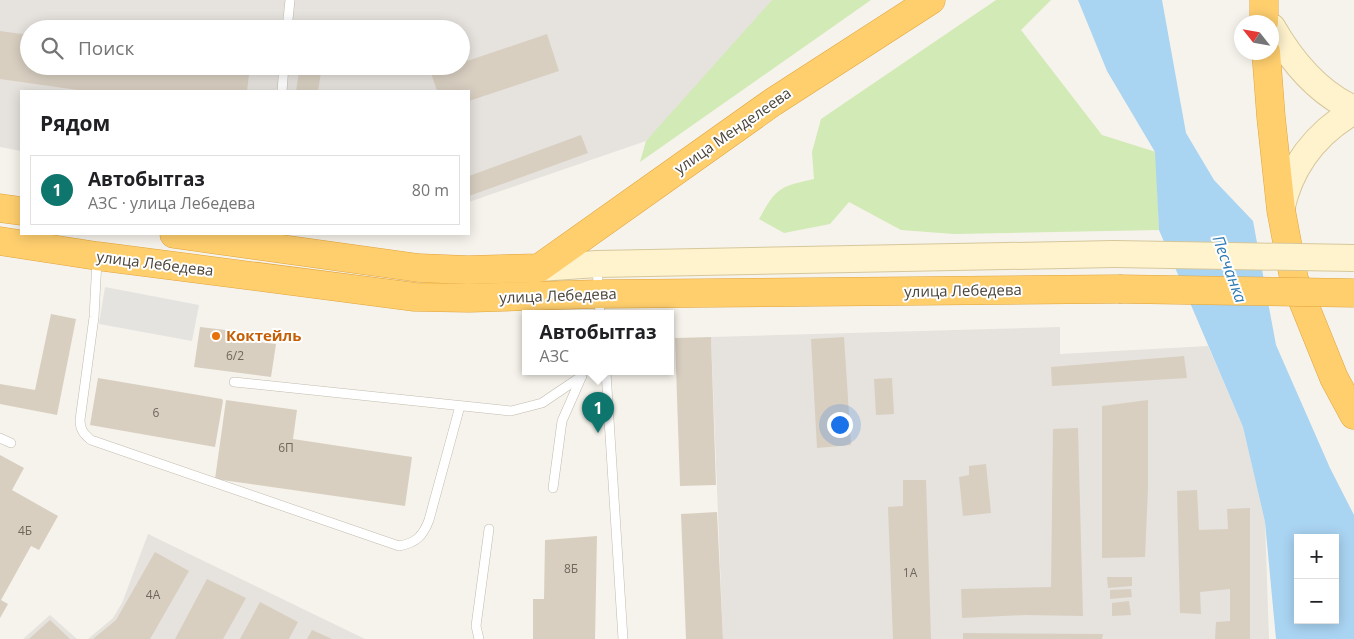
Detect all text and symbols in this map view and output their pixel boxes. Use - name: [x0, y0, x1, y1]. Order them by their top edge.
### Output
- north arrow: [1234, 15, 1279, 60]
- search box: [20, 20, 470, 75]
- icon: search: [38, 34, 66, 62]
- text: Поиск: [78, 35, 134, 61]
- street label: улица Менделеева: [670, 82, 795, 178]
- text: Рядом: [40, 109, 110, 137]
- text: Автобытгаз: [88, 166, 205, 192]
- text: 1: [52, 179, 62, 201]
- text: 80 m: [412, 179, 449, 201]
- text: АЗС · улица Лебедева: [88, 192, 255, 214]
- water label: Песчанка: [1208, 232, 1252, 306]
- street label: улица Лебедева: [96, 246, 215, 280]
- street label: улица Лебедева: [904, 279, 1022, 301]
- street label: улица Лебедева: [499, 283, 617, 307]
- popup: [522, 310, 674, 375]
- text: Автобытгаз: [540, 319, 656, 345]
- place label: Коктейль: [226, 325, 302, 345]
- marker: Коктейль: [210, 330, 222, 342]
- text: АЗС: [540, 345, 569, 367]
- house number: 6/2: [226, 347, 244, 364]
- pin: 1: [582, 392, 614, 433]
- house number: 6: [153, 404, 160, 421]
- your location: [827, 412, 853, 438]
- house number: 6П: [278, 439, 294, 456]
- house number: 4Б: [18, 522, 32, 539]
- map controls: [1294, 534, 1339, 624]
- button: +: [1294, 534, 1339, 579]
- house number: 8Б: [564, 560, 578, 577]
- house number: 1А: [903, 564, 918, 581]
- button: −: [1294, 579, 1339, 624]
- house number: 4А: [146, 586, 161, 603]

